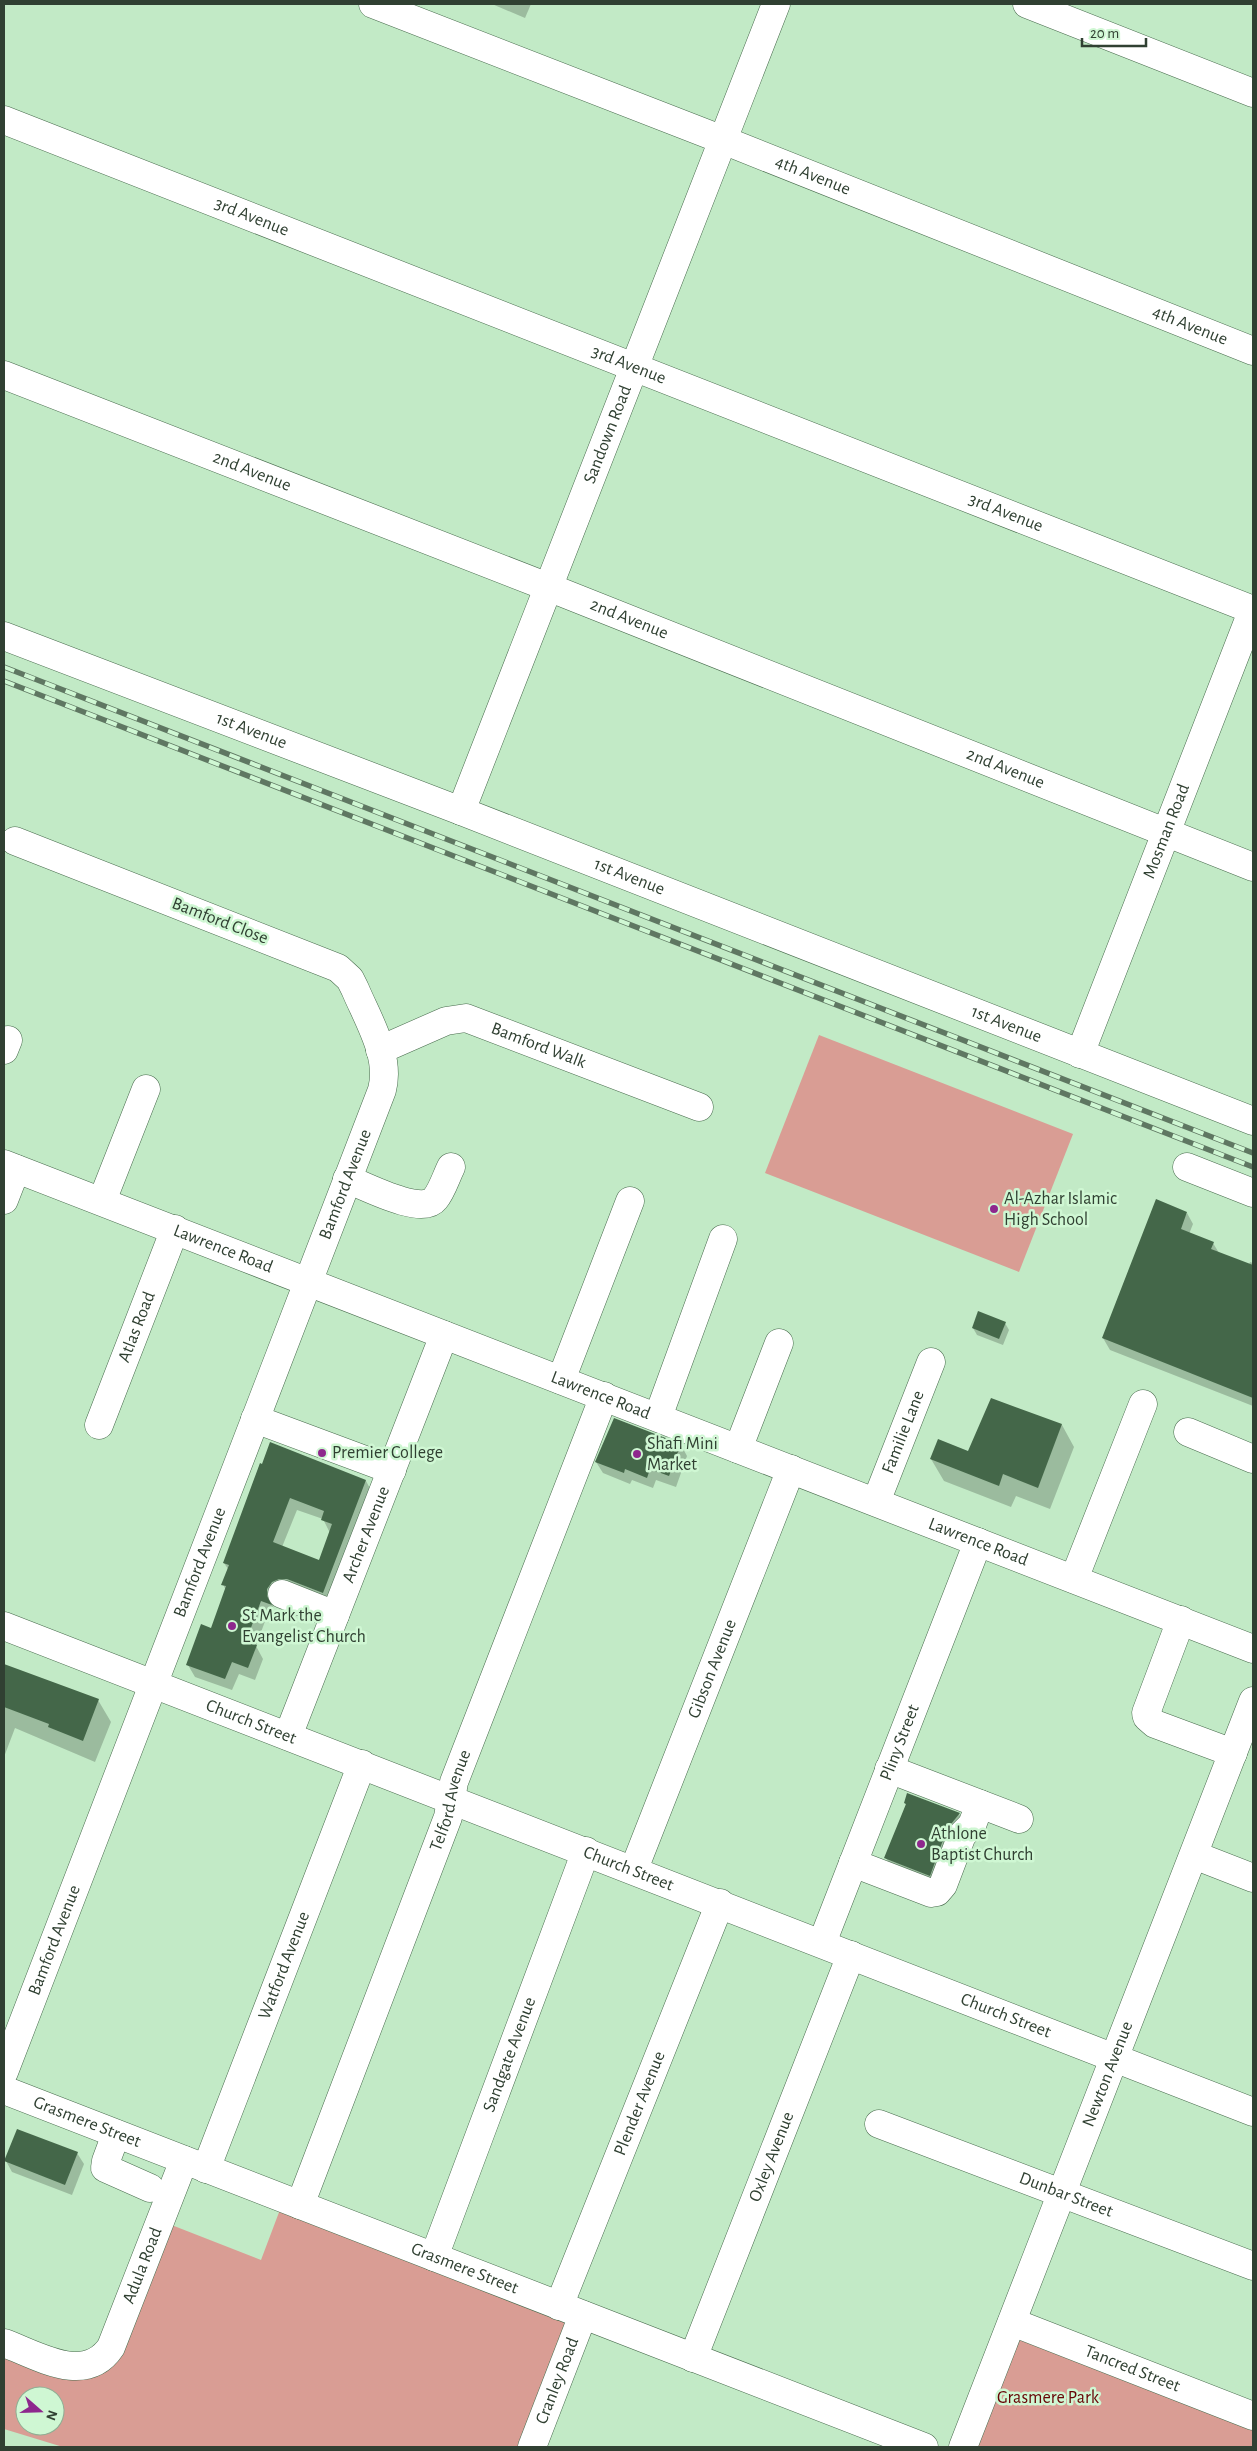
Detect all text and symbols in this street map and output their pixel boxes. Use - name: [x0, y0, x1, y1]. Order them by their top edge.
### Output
- scale bar: [1082, 15, 1146, 47]
- text: 20 m: [1090, 26, 1119, 41]
- street label: 4th Avenue: [772, 153, 853, 199]
- street label: 3rd Avenue: [212, 195, 291, 240]
- street label: 4th Avenue: [1150, 303, 1230, 349]
- street label: 3rd Avenue: [589, 342, 668, 388]
- street label: Sandown Road: [581, 383, 635, 486]
- street label: 2nd Avenue: [210, 448, 293, 495]
- street label: 3rd Avenue: [966, 490, 1045, 536]
- street label: 2nd Avenue: [587, 596, 671, 643]
- street label: 1st Avenue: [214, 709, 289, 752]
- street label: 2nd Avenue: [964, 745, 1047, 792]
- street label: Mosman Road: [1140, 781, 1193, 881]
- street label: 1st Avenue: [591, 855, 667, 899]
- street label: Bamford Close: [169, 894, 271, 948]
- street label: 1st Avenue: [969, 1003, 1044, 1046]
- street label: Bamford Walk: [489, 1019, 589, 1072]
- street label: Bamford Avenue: [316, 1127, 375, 1242]
- place label: Al-Azhar Islamic High School: [1004, 1190, 1117, 1229]
- marker: Al-Azhar Islamic High School: [988, 1203, 1000, 1215]
- street label: Lawrence Road: [171, 1222, 275, 1276]
- street label: Atlas Road: [115, 1289, 159, 1365]
- street label: Lawrence Road: [548, 1368, 653, 1423]
- street label: Familie Lane: [879, 1388, 928, 1476]
- place label: Shafi Mini Market: [647, 1435, 718, 1474]
- place label: Premier College: [332, 1444, 443, 1462]
- marker: Premier College: [316, 1447, 328, 1459]
- marker: Shafi Mini Market: [631, 1448, 643, 1460]
- street label: Archer Avenue: [339, 1484, 393, 1585]
- street label: Bamford Avenue: [171, 1505, 229, 1620]
- street label: Lawrence Road: [926, 1515, 1030, 1570]
- place label: St Mark the Evangelist Church: [242, 1607, 366, 1646]
- street label: Gibson Avenue: [685, 1617, 740, 1721]
- marker: St Mark the Evangelist Church: [226, 1620, 238, 1632]
- street label: Church Street: [203, 1696, 299, 1748]
- street label: Pliny Street: [877, 1702, 923, 1783]
- street label: Telford Avenue: [427, 1747, 475, 1854]
- place label: Athlone Baptist Church: [931, 1825, 1033, 1864]
- marker: Athlone Baptist Church: [915, 1838, 927, 1850]
- street label: Church Street: [581, 1843, 676, 1895]
- street label: Bamford Avenue: [25, 1883, 84, 1998]
- street label: Watford Avenue: [256, 1909, 313, 2022]
- street label: Church Street: [958, 1990, 1054, 2042]
- street label: Sandgate Avenue: [480, 1995, 539, 2115]
- street label: Newton Avenue: [1079, 2019, 1136, 2129]
- street label: Plender Avenue: [611, 2049, 669, 2158]
- street label: Grasmere Street: [31, 2093, 143, 2151]
- street label: Oxley Avenue: [746, 2109, 798, 2205]
- street label: Dunbar Street: [1017, 2169, 1115, 2221]
- street label: Adula Road: [120, 2225, 166, 2306]
- street label: Grasmere Street: [408, 2240, 521, 2298]
- street label: Cranley Road: [533, 2335, 582, 2427]
- street label: Tancred Street: [1082, 2342, 1183, 2396]
- north arrow: [15, 2386, 65, 2436]
- park label: Grasmere Park: [997, 2389, 1100, 2407]
- text: N: [43, 2408, 60, 2422]

